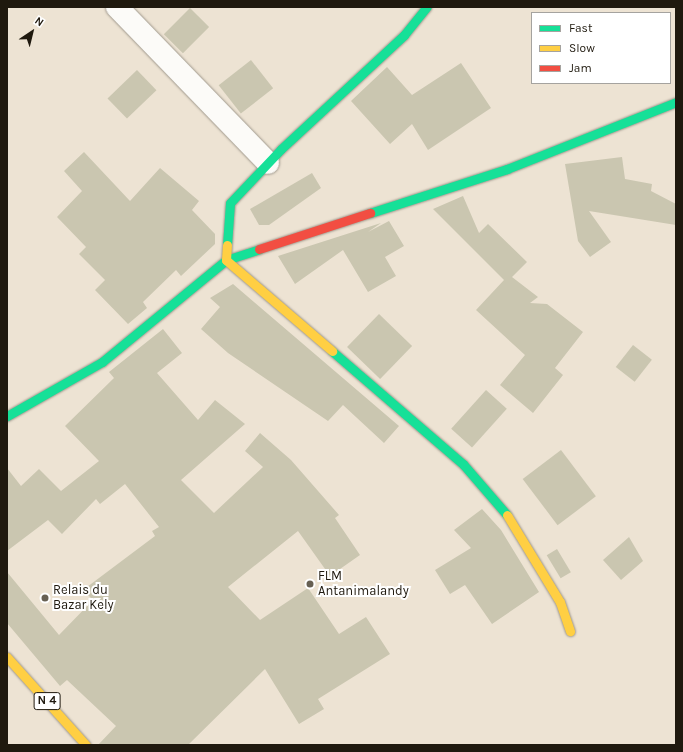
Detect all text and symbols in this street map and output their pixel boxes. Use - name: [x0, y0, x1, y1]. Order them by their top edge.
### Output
- north arrow: [12, 12, 52, 52]
- legend: [531, 12, 671, 84]
- text: N: [32, 14, 46, 29]
- text: Fast: [569, 21, 592, 35]
- text: Slow: [569, 41, 595, 55]
- text: Jam: [569, 61, 592, 75]
- place label: FLM Antanimalandy: [318, 569, 409, 600]
- marker: FLM Antanimalandy: [305, 579, 315, 589]
- place label: Relais du Bazar Kely: [53, 583, 114, 614]
- marker: Relais du Bazar Kely: [40, 593, 50, 603]
- road number: N 4: [33, 691, 61, 711]

